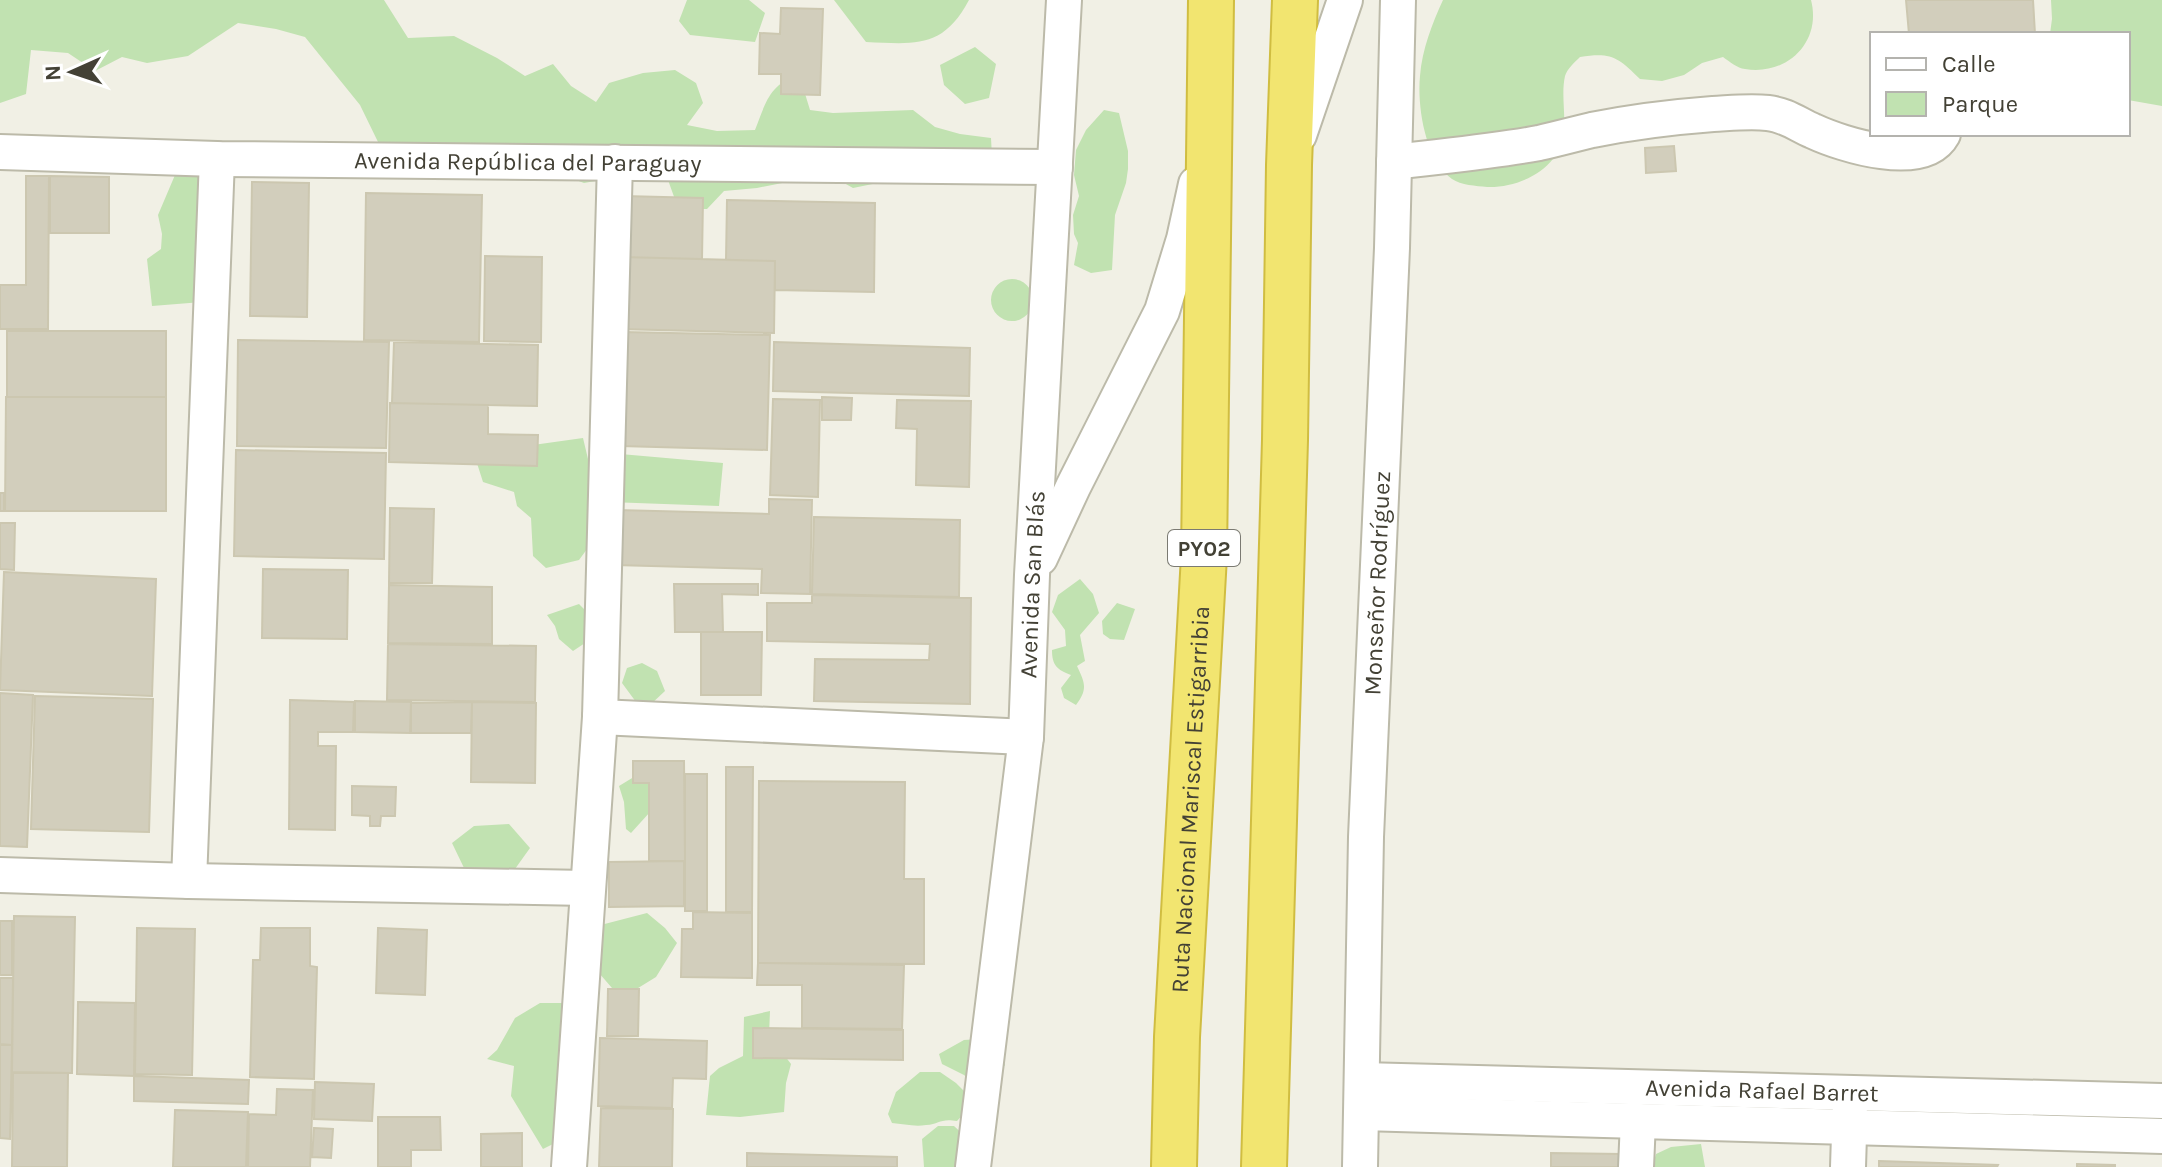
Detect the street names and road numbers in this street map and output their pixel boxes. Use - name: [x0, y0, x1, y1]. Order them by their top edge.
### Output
- street label: Avenida República del Paraguay: [354, 146, 702, 178]
- street label: Monseñor Rodríguez: [1358, 470, 1396, 696]
- street label: Avenida San Blás: [1014, 490, 1051, 679]
- road number: PY02: [1168, 530, 1240, 566]
- street label: Ruta Nacional Mariscal Estigarribia: [1165, 605, 1215, 994]
- street label: Avenida Rafael Barret: [1645, 1073, 1879, 1108]

